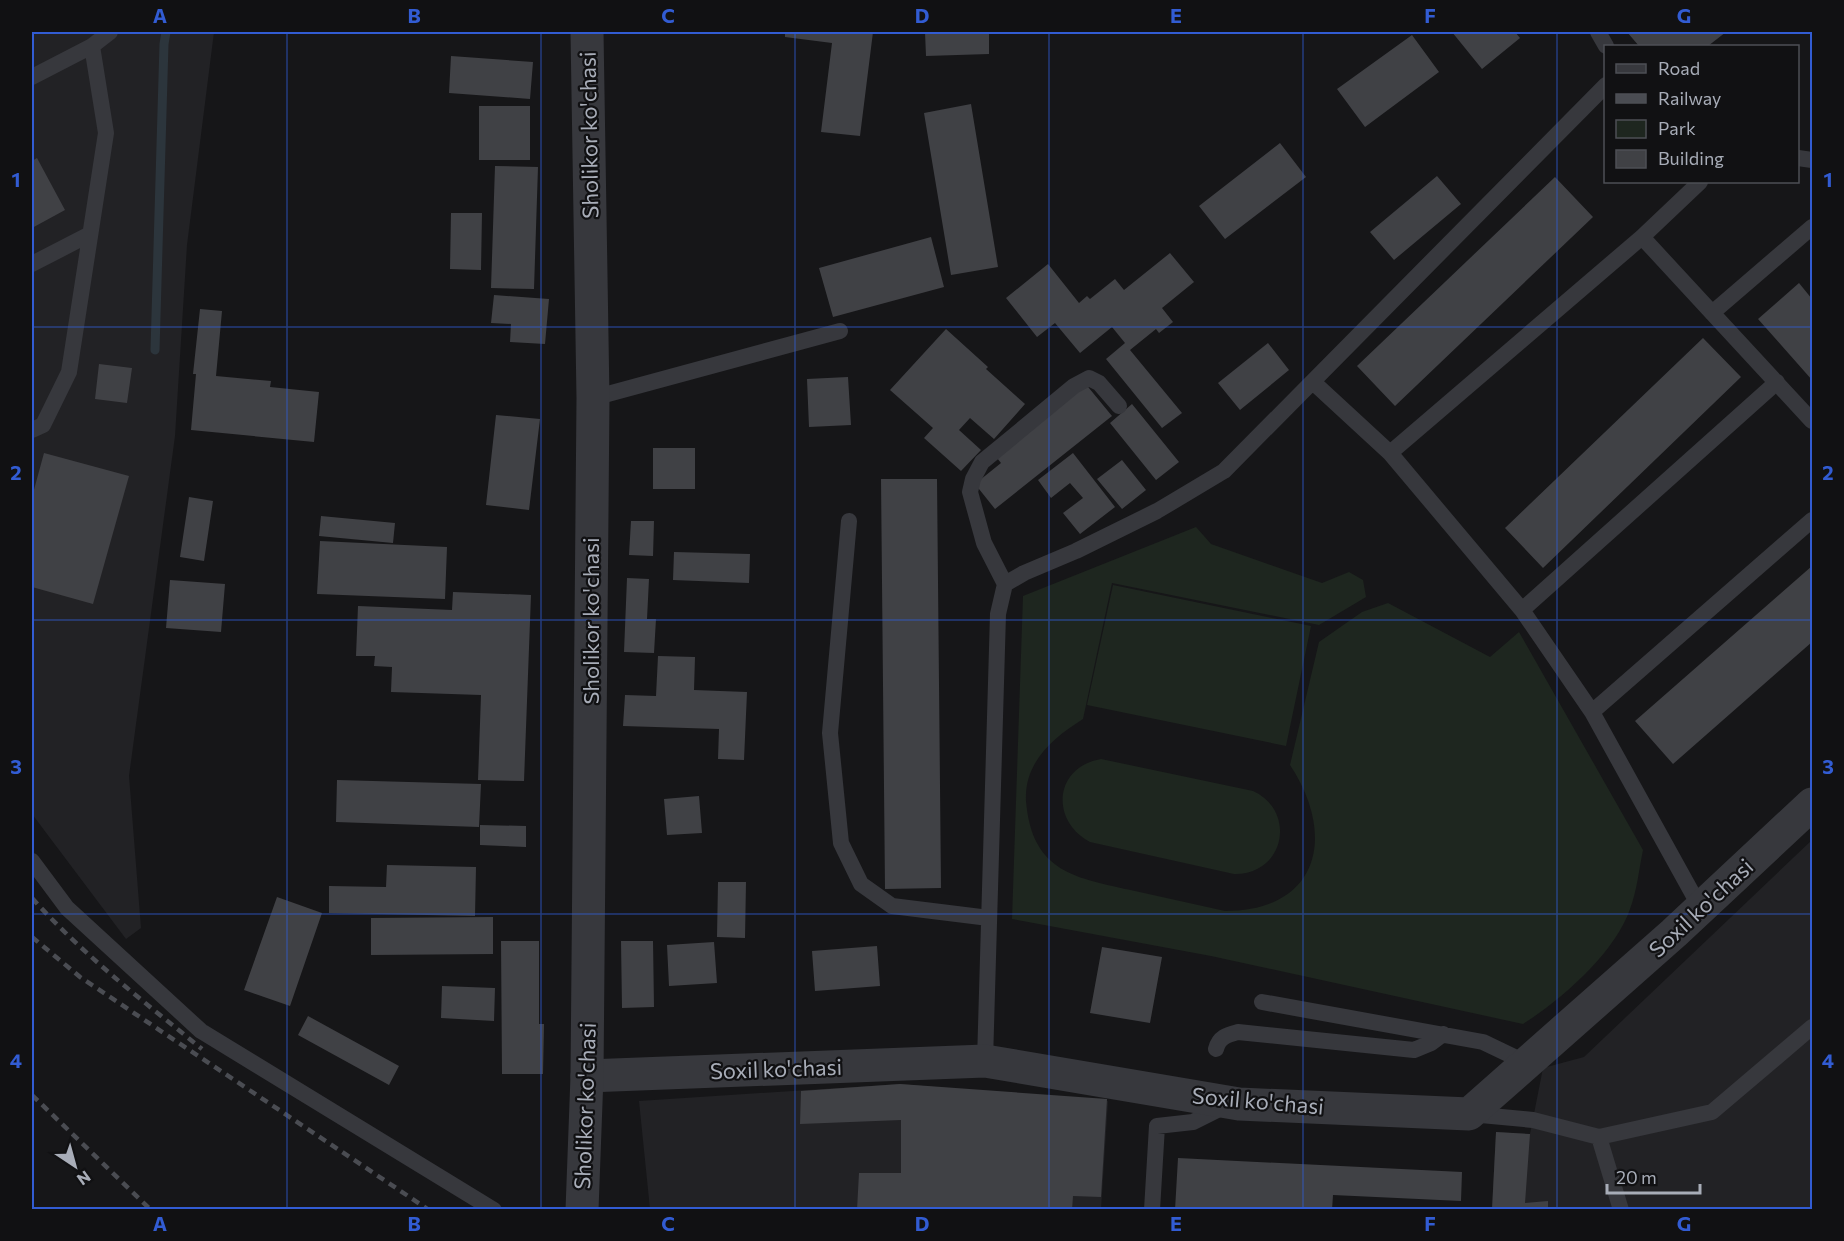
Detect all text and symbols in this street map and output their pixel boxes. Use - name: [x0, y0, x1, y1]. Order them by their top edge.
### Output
- text: A: [153, 3, 167, 27]
- text: B: [407, 3, 421, 27]
- text: C: [661, 3, 675, 27]
- text: D: [915, 3, 929, 27]
- text: E: [1170, 3, 1182, 27]
- text: F: [1424, 3, 1436, 27]
- text: G: [1677, 3, 1691, 27]
- legend: [1604, 45, 1799, 183]
- street label: Sholikor ko'chasi: [574, 51, 603, 219]
- text: Road: [1658, 57, 1700, 79]
- text: Railway: [1658, 87, 1721, 109]
- text: Park: [1658, 117, 1696, 139]
- text: Building: [1658, 147, 1724, 169]
- text: 1: [11, 167, 21, 191]
- text: 1: [1823, 167, 1833, 191]
- text: 2: [10, 460, 22, 484]
- text: 2: [1822, 460, 1834, 484]
- street label: Sholikor ko'chasi: [577, 537, 604, 705]
- text: 3: [10, 754, 22, 778]
- text: 3: [1822, 754, 1834, 778]
- street label: Soxil ko'chasi: [1643, 853, 1758, 963]
- street label: Sholikor ko'chasi: [568, 1022, 601, 1190]
- text: 4: [10, 1048, 22, 1072]
- text: 4: [1822, 1048, 1834, 1072]
- street label: Soxil ko'chasi: [709, 1053, 843, 1084]
- street label: Soxil ko'chasi: [1191, 1081, 1325, 1120]
- north arrow: [45, 1136, 105, 1196]
- scale bar: [1607, 1157, 1700, 1195]
- text: 20 m: [1616, 1166, 1657, 1188]
- text: N: [74, 1167, 95, 1190]
- text: A: [153, 1211, 167, 1235]
- text: B: [407, 1211, 421, 1235]
- text: C: [661, 1211, 675, 1235]
- text: D: [915, 1211, 929, 1235]
- text: E: [1170, 1211, 1182, 1235]
- text: F: [1424, 1211, 1436, 1235]
- text: G: [1677, 1211, 1691, 1235]

